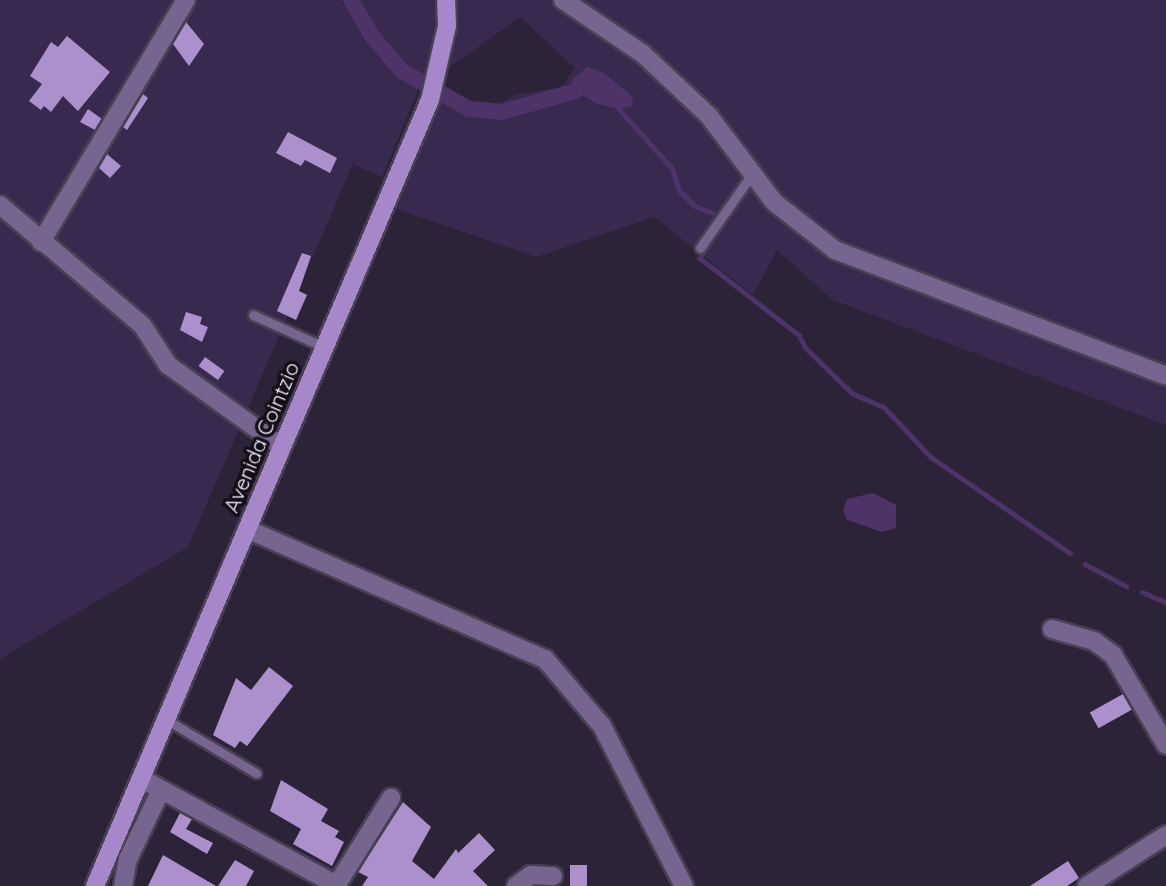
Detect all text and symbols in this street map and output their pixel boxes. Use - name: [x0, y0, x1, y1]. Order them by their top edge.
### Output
- street label: Avenida Cointzio: [218, 358, 304, 516]

